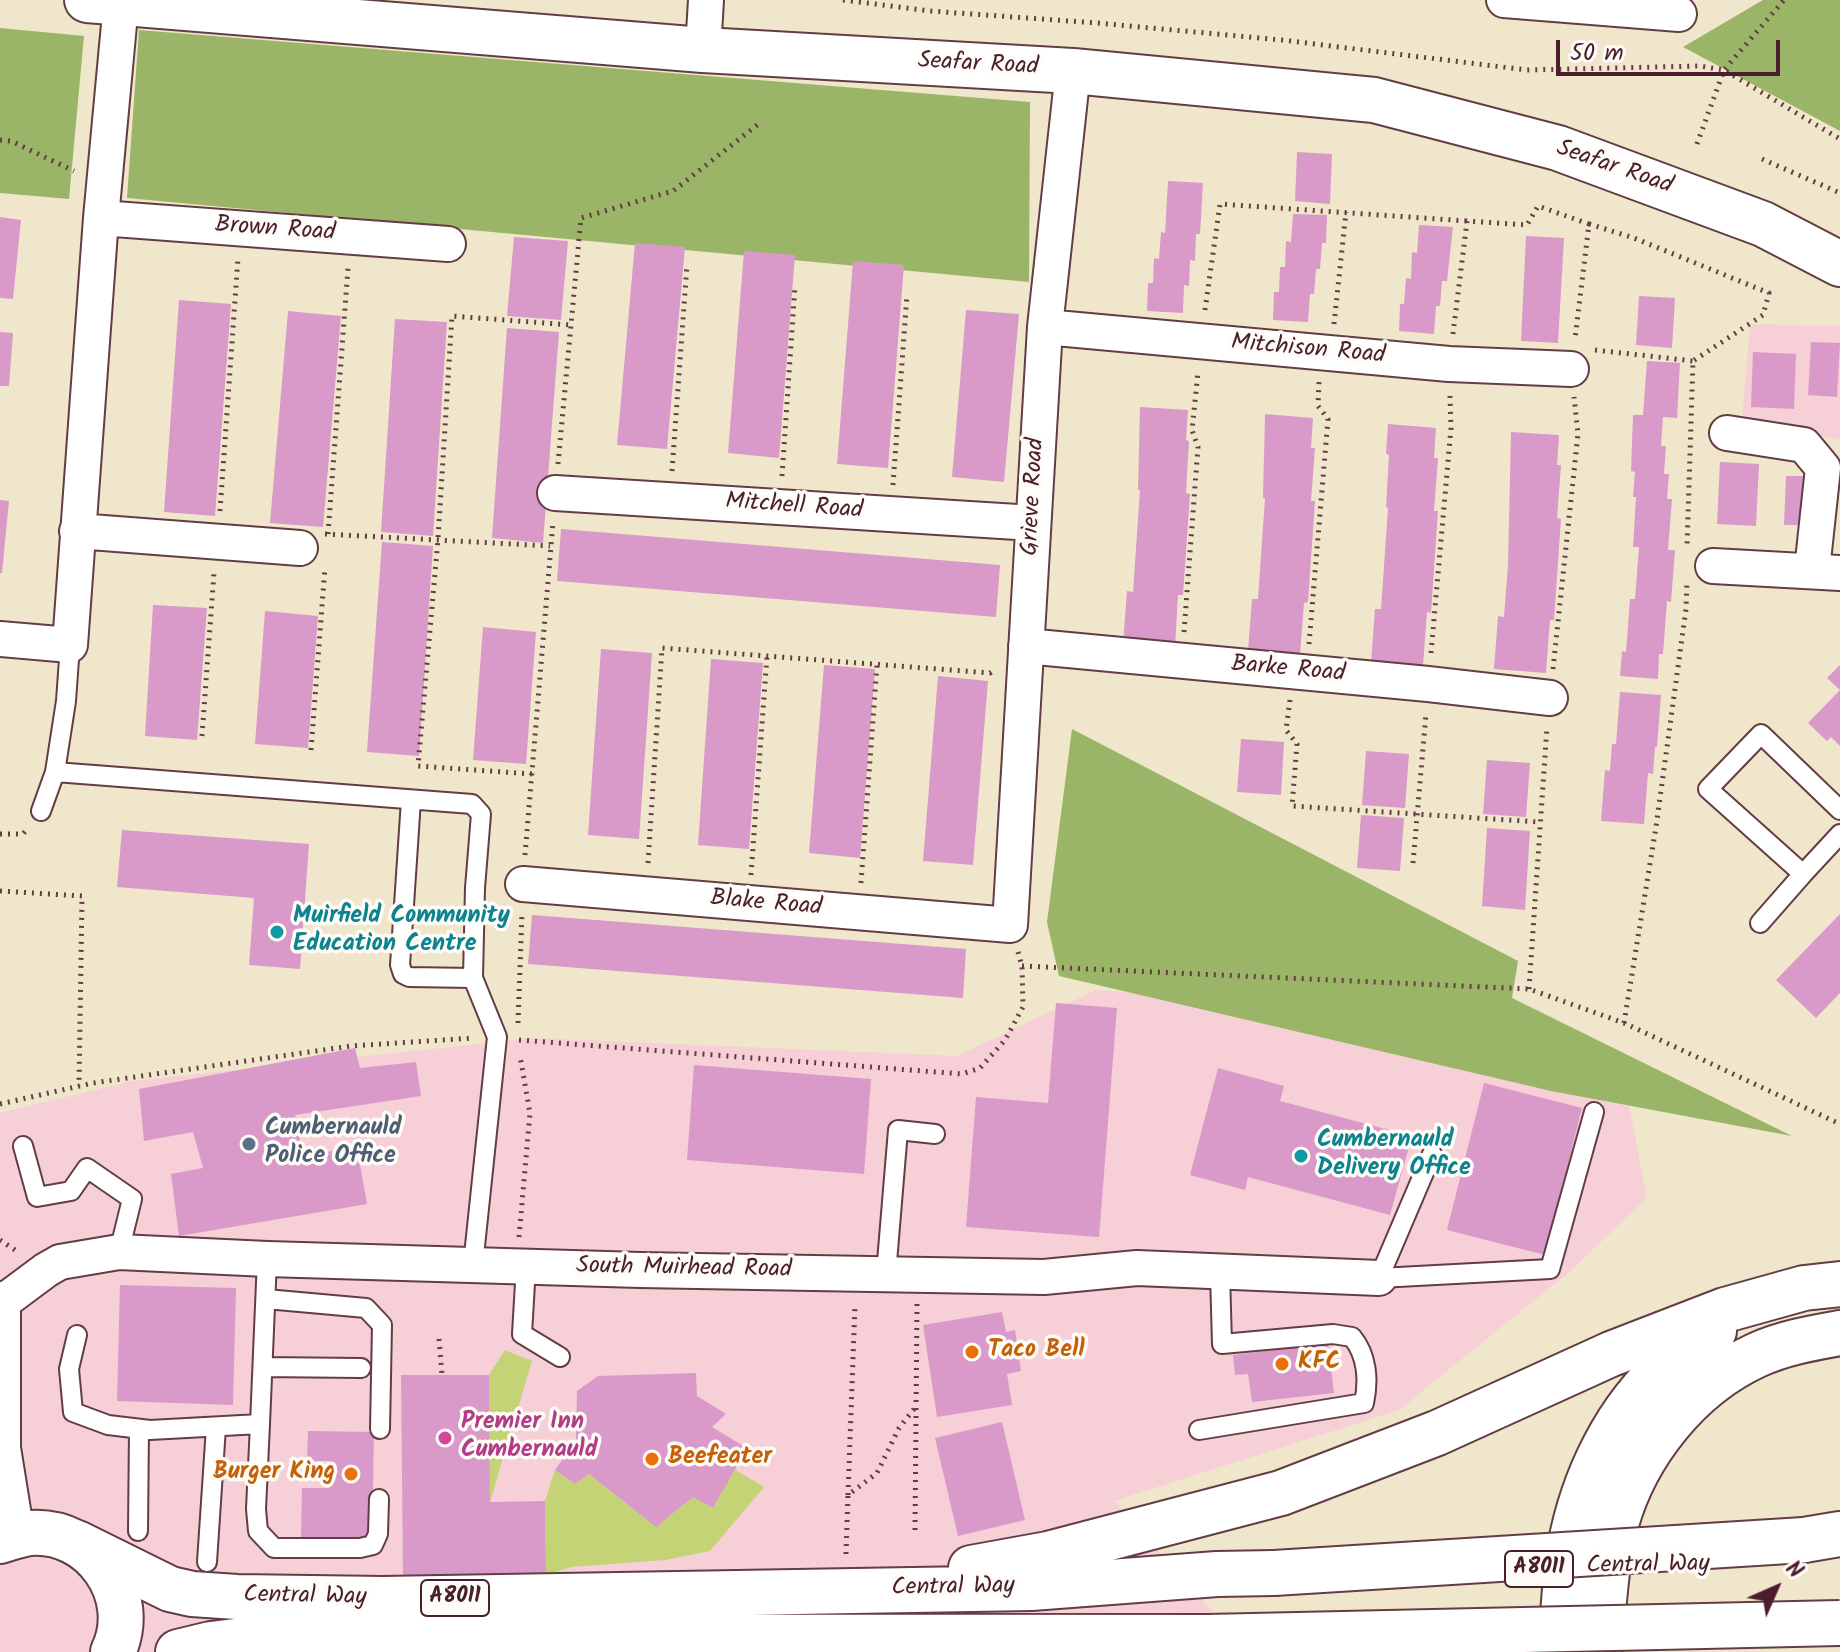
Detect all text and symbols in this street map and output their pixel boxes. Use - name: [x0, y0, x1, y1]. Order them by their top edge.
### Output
- scale bar: [1560, 24, 1784, 74]
- text: 50 m: [1570, 34, 1624, 73]
- street label: Seafar Road: [917, 48, 1039, 84]
- street label: Seafar Road: [1552, 136, 1676, 202]
- street label: Brown Road: [214, 212, 336, 250]
- street label: Mitchison Road: [1230, 330, 1386, 372]
- street label: Grieve Road: [1018, 437, 1052, 557]
- street label: Mitchell Road: [724, 489, 864, 527]
- street label: Barke Road: [1230, 652, 1346, 690]
- street label: Blake Road: [709, 886, 823, 924]
- place label: Muirfield Community Education Centre: [293, 904, 510, 960]
- marker: Muirfield Community Education Centre: [268, 923, 286, 941]
- place label: Cumbernauld Police Office: [265, 1116, 402, 1172]
- place label: Cumbernauld Delivery Office: [1317, 1128, 1471, 1184]
- marker: Cumbernauld Police Office: [240, 1135, 258, 1153]
- marker: Cumbernauld Delivery Office: [1292, 1147, 1310, 1165]
- street label: South Muirhead Road: [576, 1254, 792, 1286]
- place label: Taco Bell: [988, 1338, 1085, 1366]
- marker: Taco Bell: [963, 1343, 981, 1361]
- place label: KFC: [1298, 1350, 1340, 1378]
- marker: KFC: [1273, 1355, 1291, 1373]
- place label: Premier Inn Cumbernauld: [461, 1410, 598, 1466]
- marker: Premier Inn Cumbernauld: [436, 1429, 454, 1447]
- place label: Beefeater: [668, 1445, 772, 1473]
- marker: Beefeater: [643, 1450, 661, 1468]
- place label: Burger King: [213, 1460, 335, 1488]
- marker: Burger King: [342, 1465, 360, 1483]
- north arrow: [1736, 1548, 1816, 1628]
- road number: A8011: [1505, 1551, 1573, 1587]
- street label: Central Way: [1586, 1552, 1710, 1582]
- text: N: [1776, 1553, 1811, 1588]
- street label: Central Way: [891, 1574, 1015, 1604]
- road number: A8011: [421, 1580, 489, 1616]
- street label: Central Way: [243, 1583, 367, 1613]

